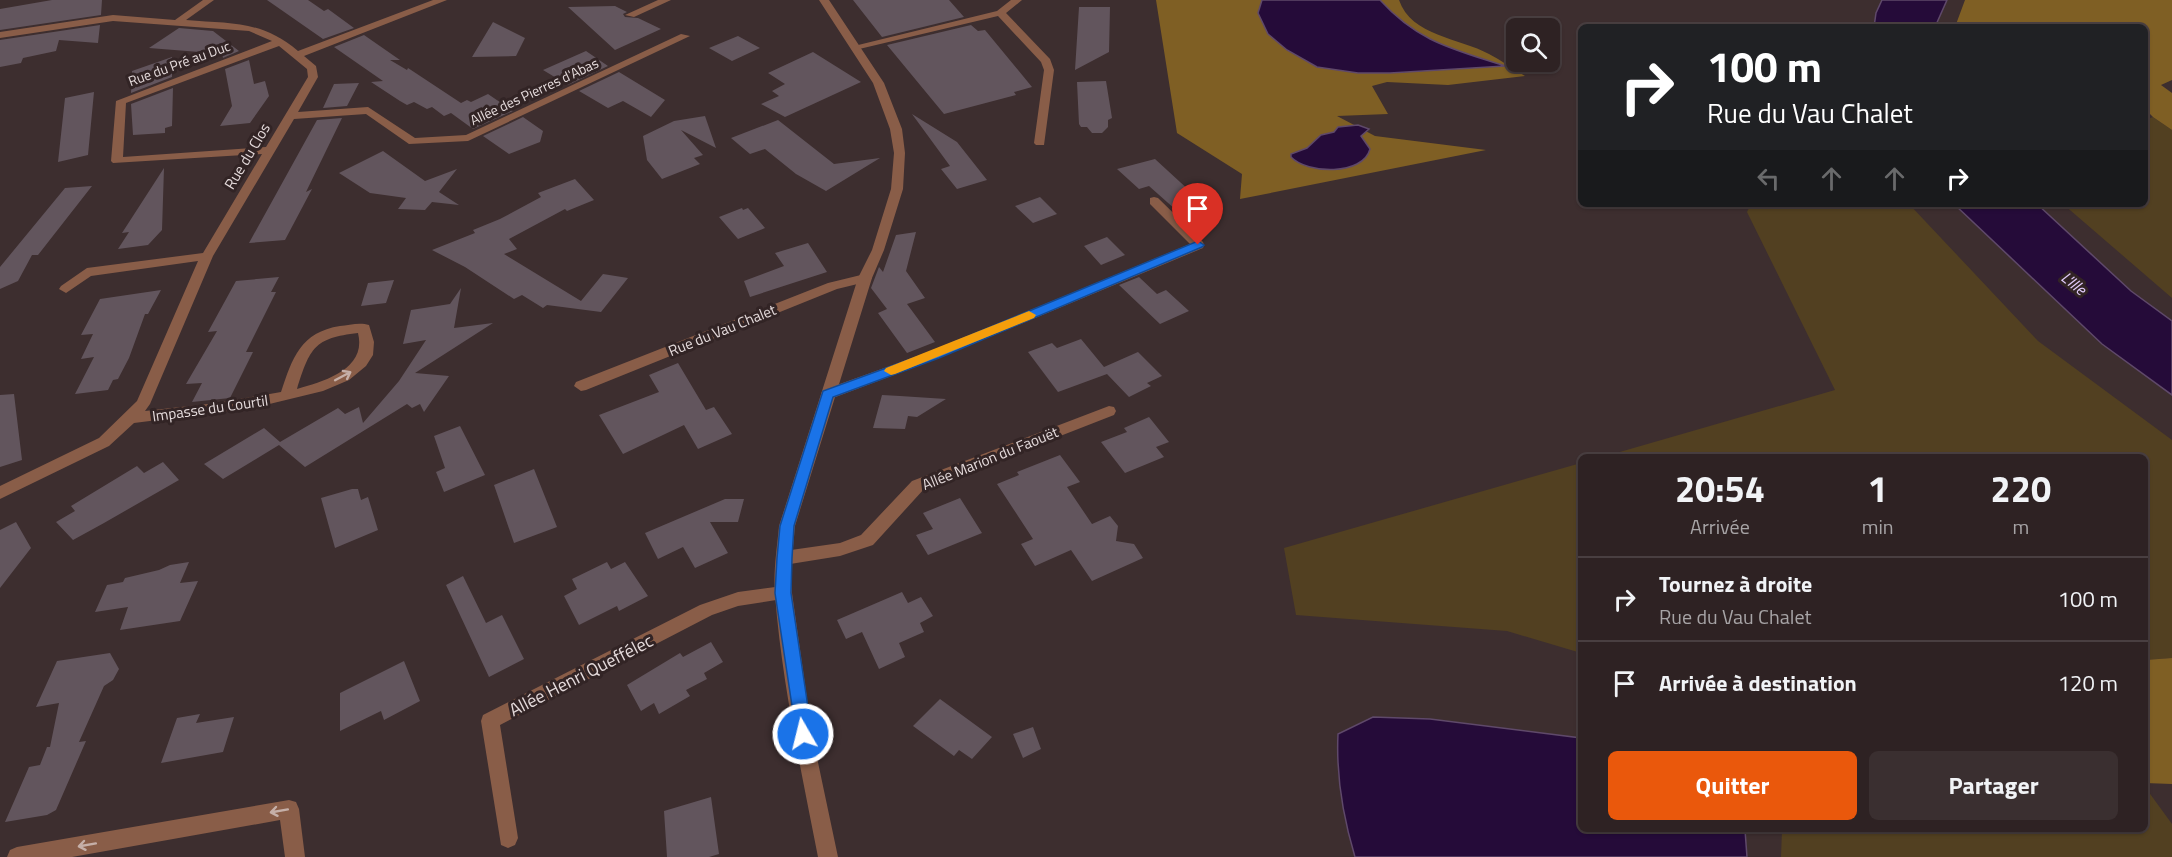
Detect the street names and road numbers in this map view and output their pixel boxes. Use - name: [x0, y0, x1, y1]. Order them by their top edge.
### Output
- street label: Rue du Pré au Duc: [125, 35, 233, 91]
- street label: Allée des Pierres d'Abas: [466, 52, 602, 130]
- street label: Rue du Clos: [218, 118, 276, 194]
- street label: Rue du Vau Chalet: [665, 298, 780, 362]
- street label: Impasse du Courtil: [151, 388, 269, 428]
- street label: Allée Marion du Faouët: [918, 420, 1062, 496]
- street label: Allée Henri Queffélec: [504, 627, 658, 723]

